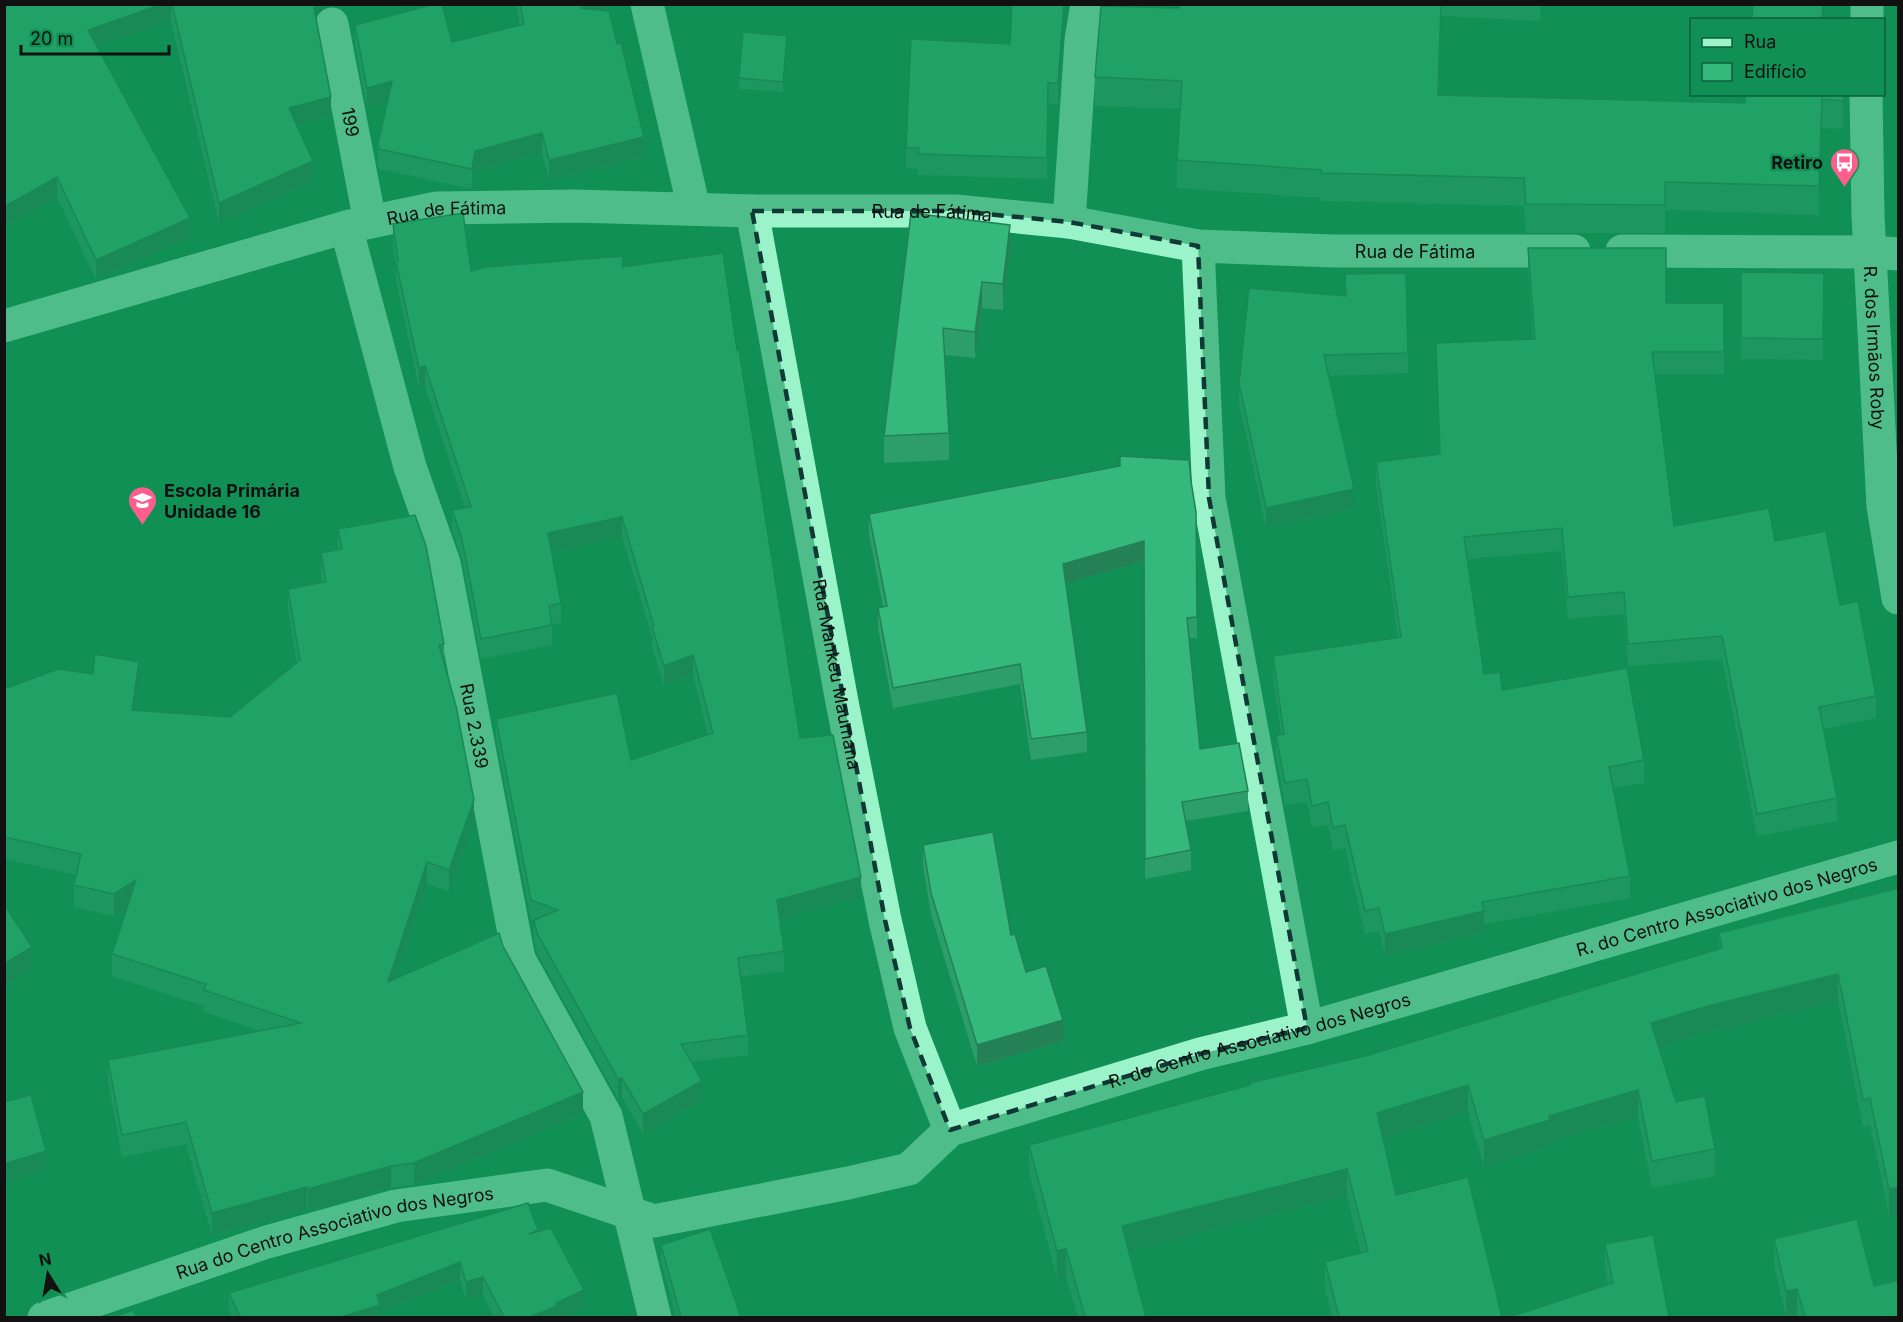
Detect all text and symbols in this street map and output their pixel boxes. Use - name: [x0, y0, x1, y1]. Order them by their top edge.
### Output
- scale bar: [21, 18, 170, 56]
- legend: [1690, 18, 1885, 96]
- text: 20 m: [30, 28, 73, 49]
- text: Rua: [1744, 31, 1776, 52]
- text: Edifício: [1744, 61, 1807, 82]
- street label: 199: [338, 106, 364, 139]
- bus stop icon: Retiro: [1828, 146, 1860, 188]
- place label: Retiro: [1771, 152, 1823, 173]
- street label: Rua de Fátima: [385, 196, 506, 229]
- street label: Rua de Fátima: [872, 201, 993, 225]
- street label: Rua de Fátima: [1355, 241, 1475, 262]
- street label: R. dos Irmãos Roby: [1860, 265, 1890, 430]
- place label: Escola Primária Unidade 16: [164, 480, 300, 522]
- school or university icon: Escola Primária Unidade 16: [127, 484, 159, 526]
- street label: Rua Mankeu Maumana: [809, 577, 866, 771]
- street label: Rua 2.339: [456, 681, 493, 770]
- street label: R. do Centro Associativo dos Negros: [1574, 853, 1880, 960]
- street label: R. do Centro Associativo dos Negros: [1106, 988, 1413, 1092]
- street label: Rua do Centro Associativo dos Negros: [173, 1182, 495, 1283]
- north arrow: [18, 1244, 78, 1304]
- text: N: [37, 1248, 53, 1270]

